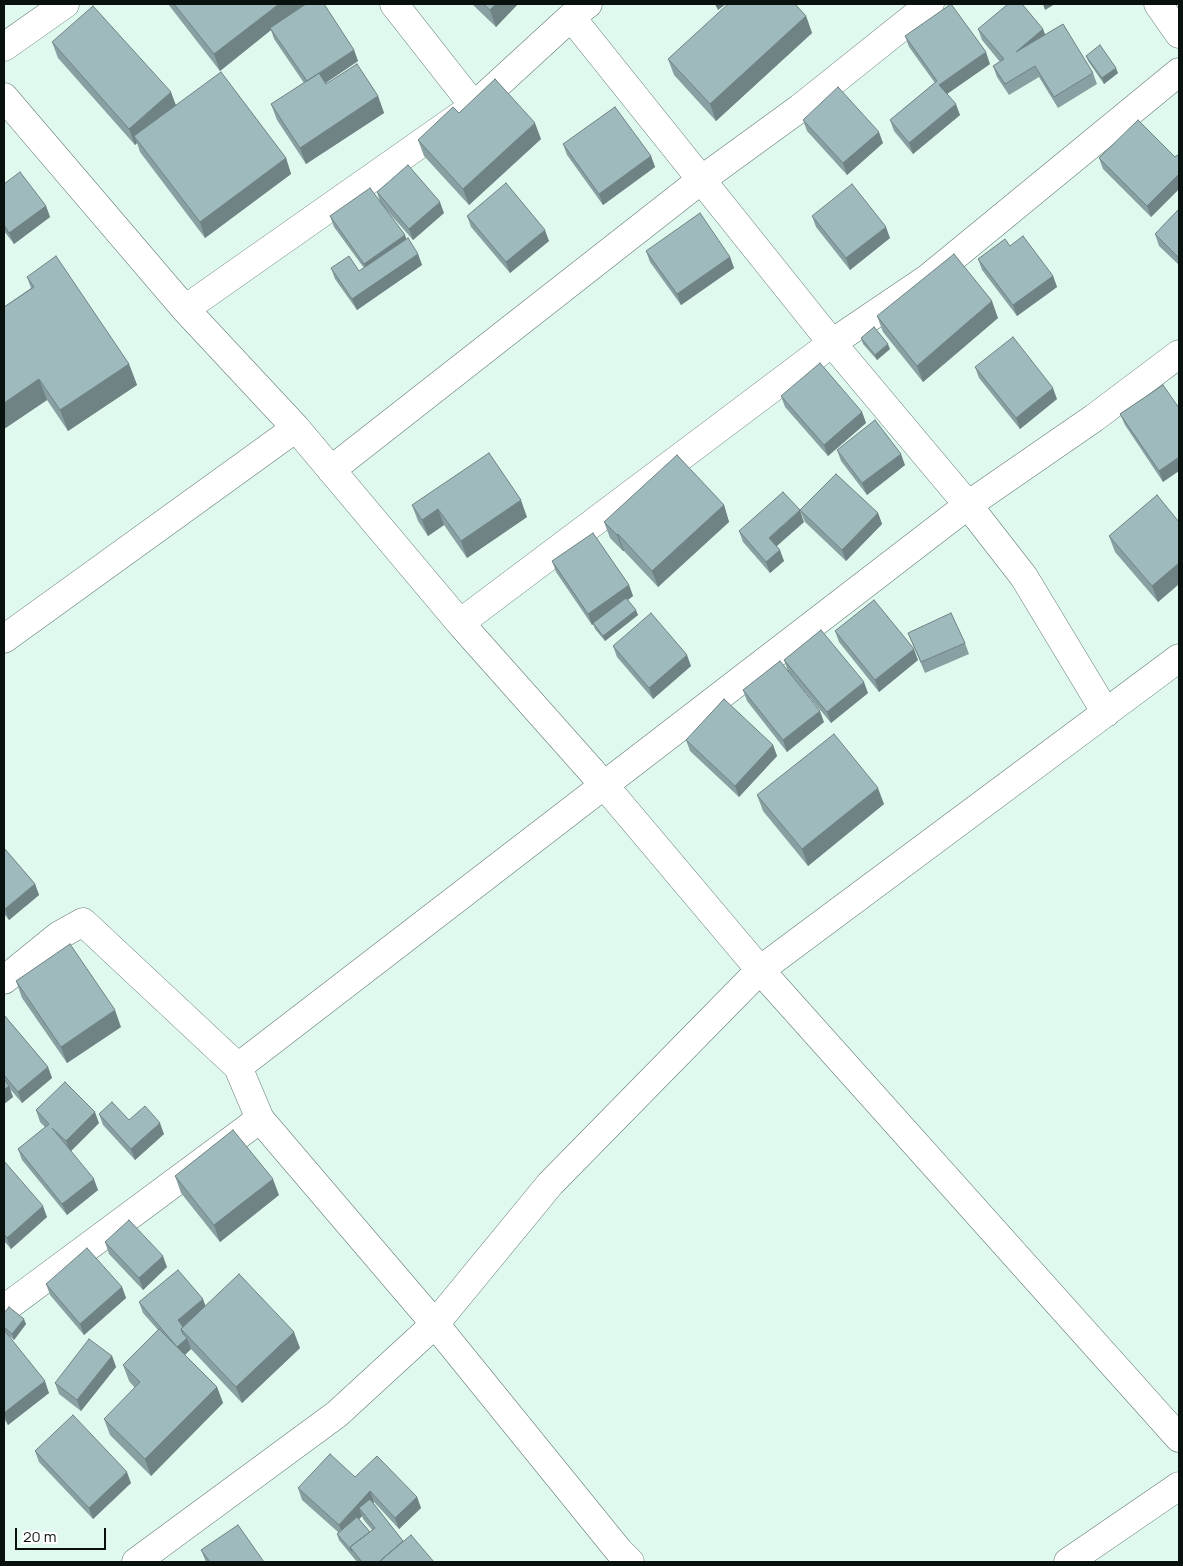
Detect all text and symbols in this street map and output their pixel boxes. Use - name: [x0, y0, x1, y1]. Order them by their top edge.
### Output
- scale bar: [18, 1518, 109, 1550]
- text: 20 m: [23, 1526, 56, 1547]

